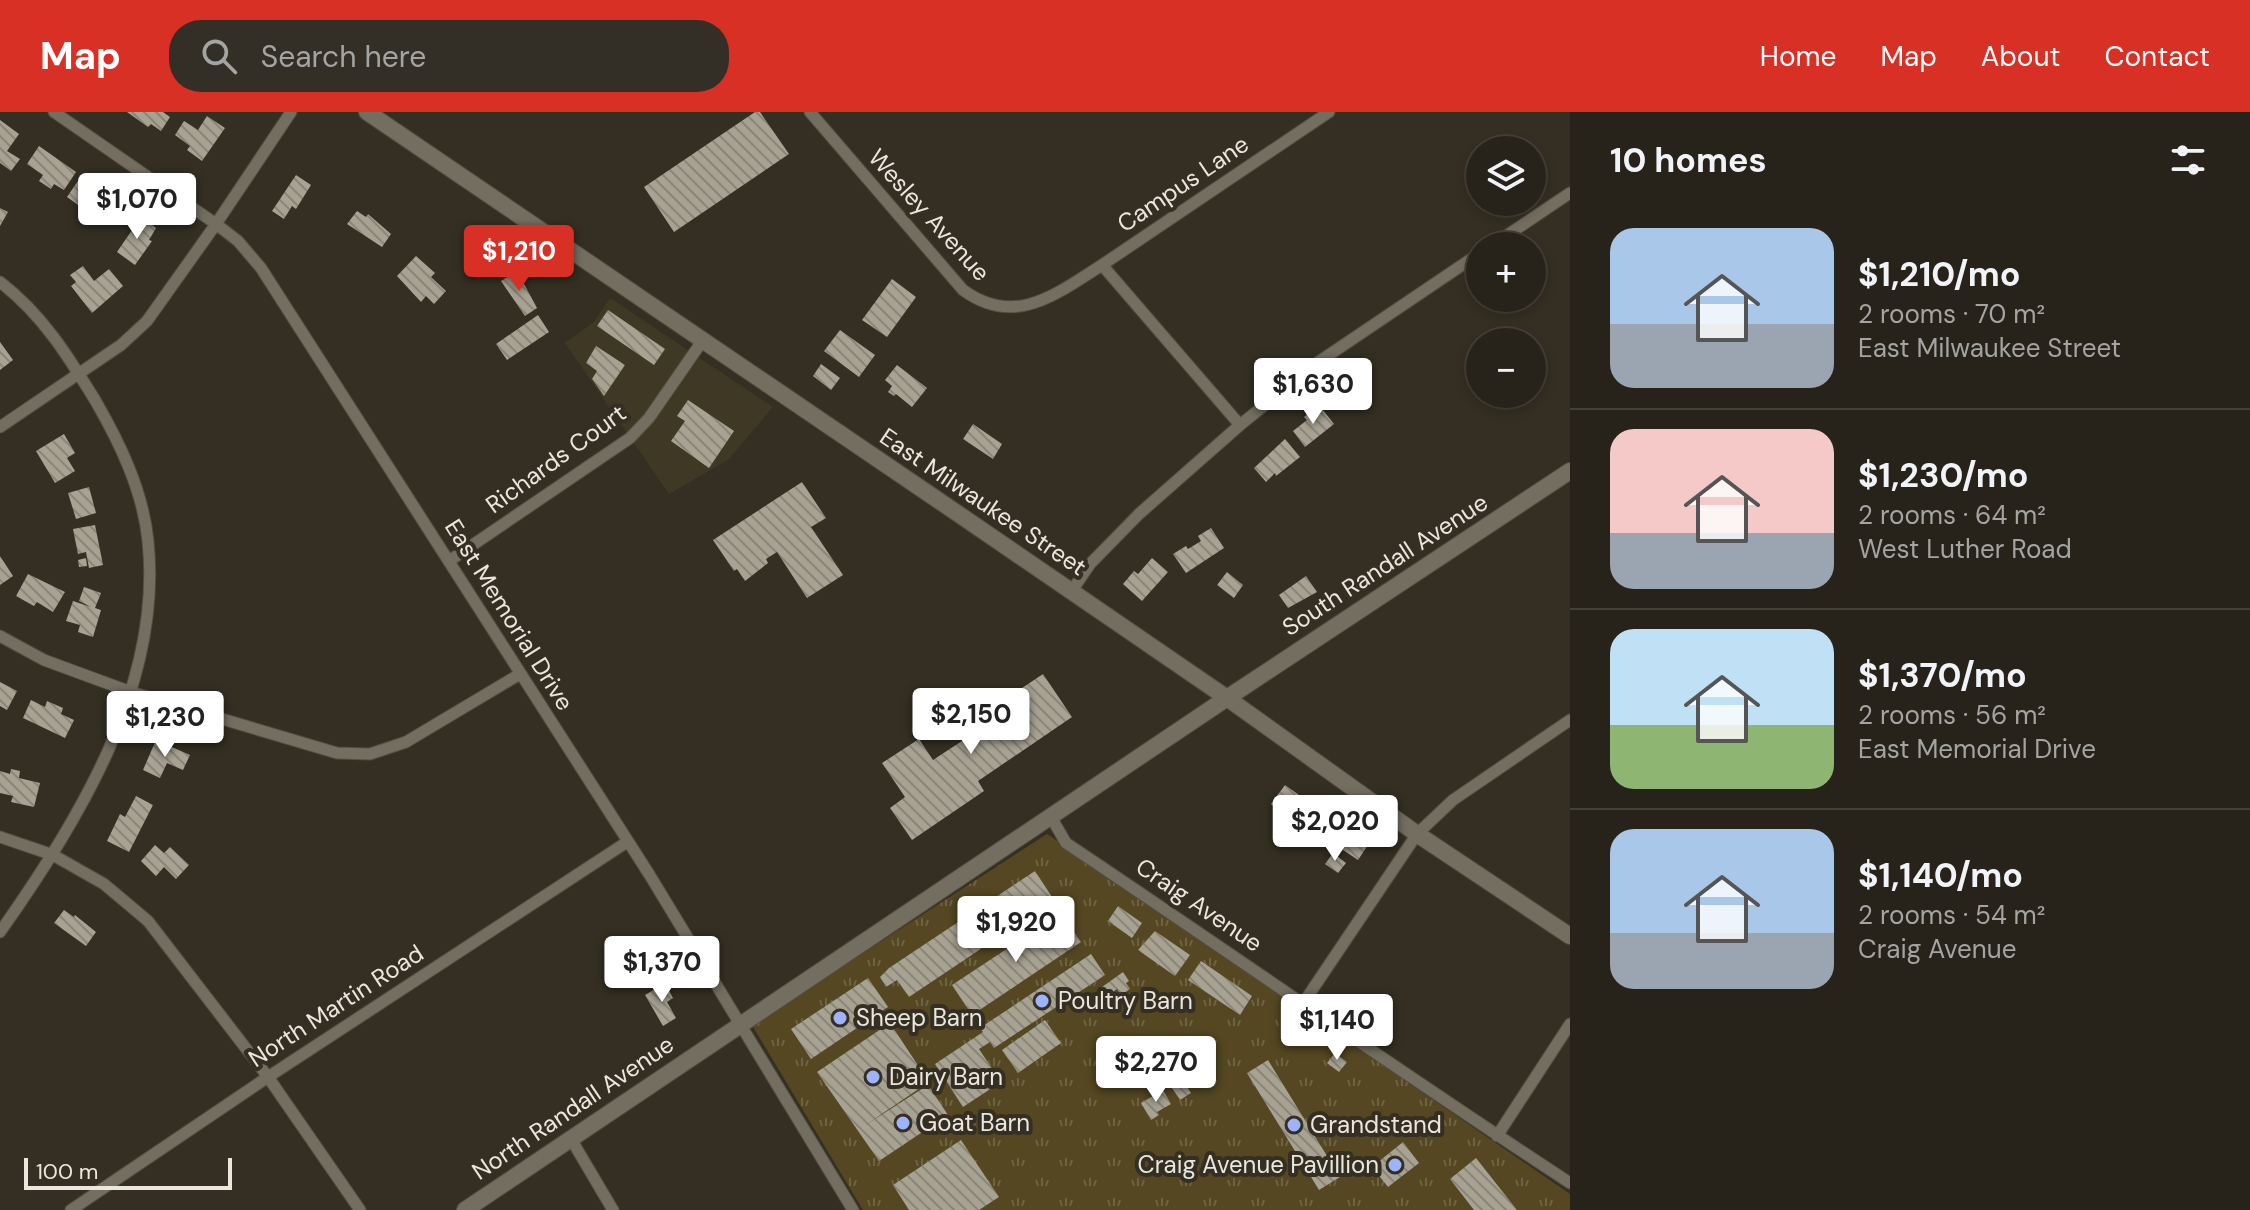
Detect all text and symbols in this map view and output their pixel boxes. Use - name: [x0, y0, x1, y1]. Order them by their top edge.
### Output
- search box: [169, 20, 729, 92]
- text: Map: [40, 31, 121, 81]
- icon: search: [197, 34, 241, 78]
- text: Search here: [261, 37, 426, 76]
- text: Home: [1760, 38, 1836, 75]
- text: Map: [1880, 38, 1937, 75]
- text: About: [1981, 38, 2060, 75]
- text: Contact: [2104, 38, 2210, 75]
- street label: Campus Lane: [1111, 128, 1254, 239]
- map controls: [1466, 136, 1546, 408]
- button: layers: [1466, 136, 1546, 216]
- text: 10 homes: [1610, 138, 1767, 183]
- icon: filters: [2166, 138, 2210, 182]
- street label: Wesley Avenue: [862, 142, 997, 287]
- pin: $1,070: [72, 173, 202, 241]
- text: $1,070: [96, 182, 178, 216]
- pin: $1,210: [454, 225, 584, 293]
- button: +: [1466, 232, 1546, 312]
- text: $1,210: [482, 234, 556, 268]
- text: $1,210/mo: [1858, 252, 2020, 297]
- icon: home: [1674, 260, 1770, 356]
- text: 2 rooms · 70 m²: [1858, 297, 2045, 331]
- button: −: [1466, 328, 1546, 408]
- text: East Milwaukee Street: [1858, 331, 2121, 365]
- pin: $1,630: [1248, 358, 1378, 426]
- text: $1,630: [1272, 367, 1354, 401]
- street label: Richards Court: [479, 397, 632, 520]
- street label: East Milwaukee Street: [874, 421, 1093, 582]
- text: $1,230/mo: [1858, 453, 2029, 498]
- icon: home: [1674, 461, 1770, 557]
- street label: South Randall Avenue: [1276, 486, 1493, 643]
- text: 2 rooms · 64 m²: [1858, 498, 2046, 532]
- street label: East Memorial Drive: [438, 513, 581, 716]
- text: West Luther Road: [1858, 532, 2072, 566]
- text: $1,370/mo: [1858, 653, 2027, 698]
- icon: home: [1674, 661, 1770, 757]
- pin: $2,150: [906, 688, 1036, 756]
- pin: $1,230: [100, 691, 230, 759]
- text: $2,150: [930, 697, 1012, 731]
- text: 2 rooms · 56 m²: [1858, 698, 2046, 732]
- text: $1,230: [125, 700, 205, 734]
- text: East Memorial Drive: [1858, 732, 2096, 766]
- pin: $2,020: [1270, 795, 1400, 863]
- text: $2,020: [1291, 804, 1379, 838]
- street label: Craig Avenue: [1130, 851, 1269, 958]
- text: $1,140/mo: [1858, 853, 2023, 898]
- icon: home: [1674, 861, 1770, 957]
- pin: $1,920: [951, 896, 1081, 964]
- text: 2 rooms · 54 m²: [1858, 898, 2045, 932]
- text: $1,920: [975, 905, 1057, 939]
- text: Craig Avenue: [1858, 932, 2016, 966]
- pin: $1,370: [597, 936, 727, 1004]
- street label: North Martin Road: [242, 937, 429, 1074]
- text: $1,370: [622, 945, 702, 979]
- place label: Poultry Barn: [1058, 985, 1193, 1016]
- marker: Poultry Barn: [1033, 992, 1051, 1010]
- pin: $1,140: [1272, 994, 1402, 1062]
- place label: Sheep Barn: [856, 1002, 983, 1033]
- text: $1,140: [1299, 1003, 1375, 1037]
- marker: Sheep Barn: [831, 1009, 849, 1027]
- street label: North Randall Avenue: [466, 1029, 680, 1187]
- pin: $2,270: [1091, 1036, 1221, 1104]
- text: $2,270: [1114, 1045, 1198, 1079]
- place label: Dairy Barn: [889, 1061, 1003, 1092]
- marker: Dairy Barn: [864, 1068, 882, 1086]
- place label: Goat Barn: [919, 1107, 1030, 1138]
- place label: Grandstand: [1310, 1109, 1442, 1140]
- marker: Goat Barn: [894, 1114, 912, 1132]
- marker: Grandstand: [1285, 1116, 1303, 1134]
- place label: Craig Avenue Pavillion: [1138, 1149, 1379, 1180]
- scale bar: [24, 1154, 232, 1190]
- marker: Craig Avenue Pavillion: [1386, 1156, 1404, 1174]
- text: 100 m: [36, 1157, 98, 1186]

